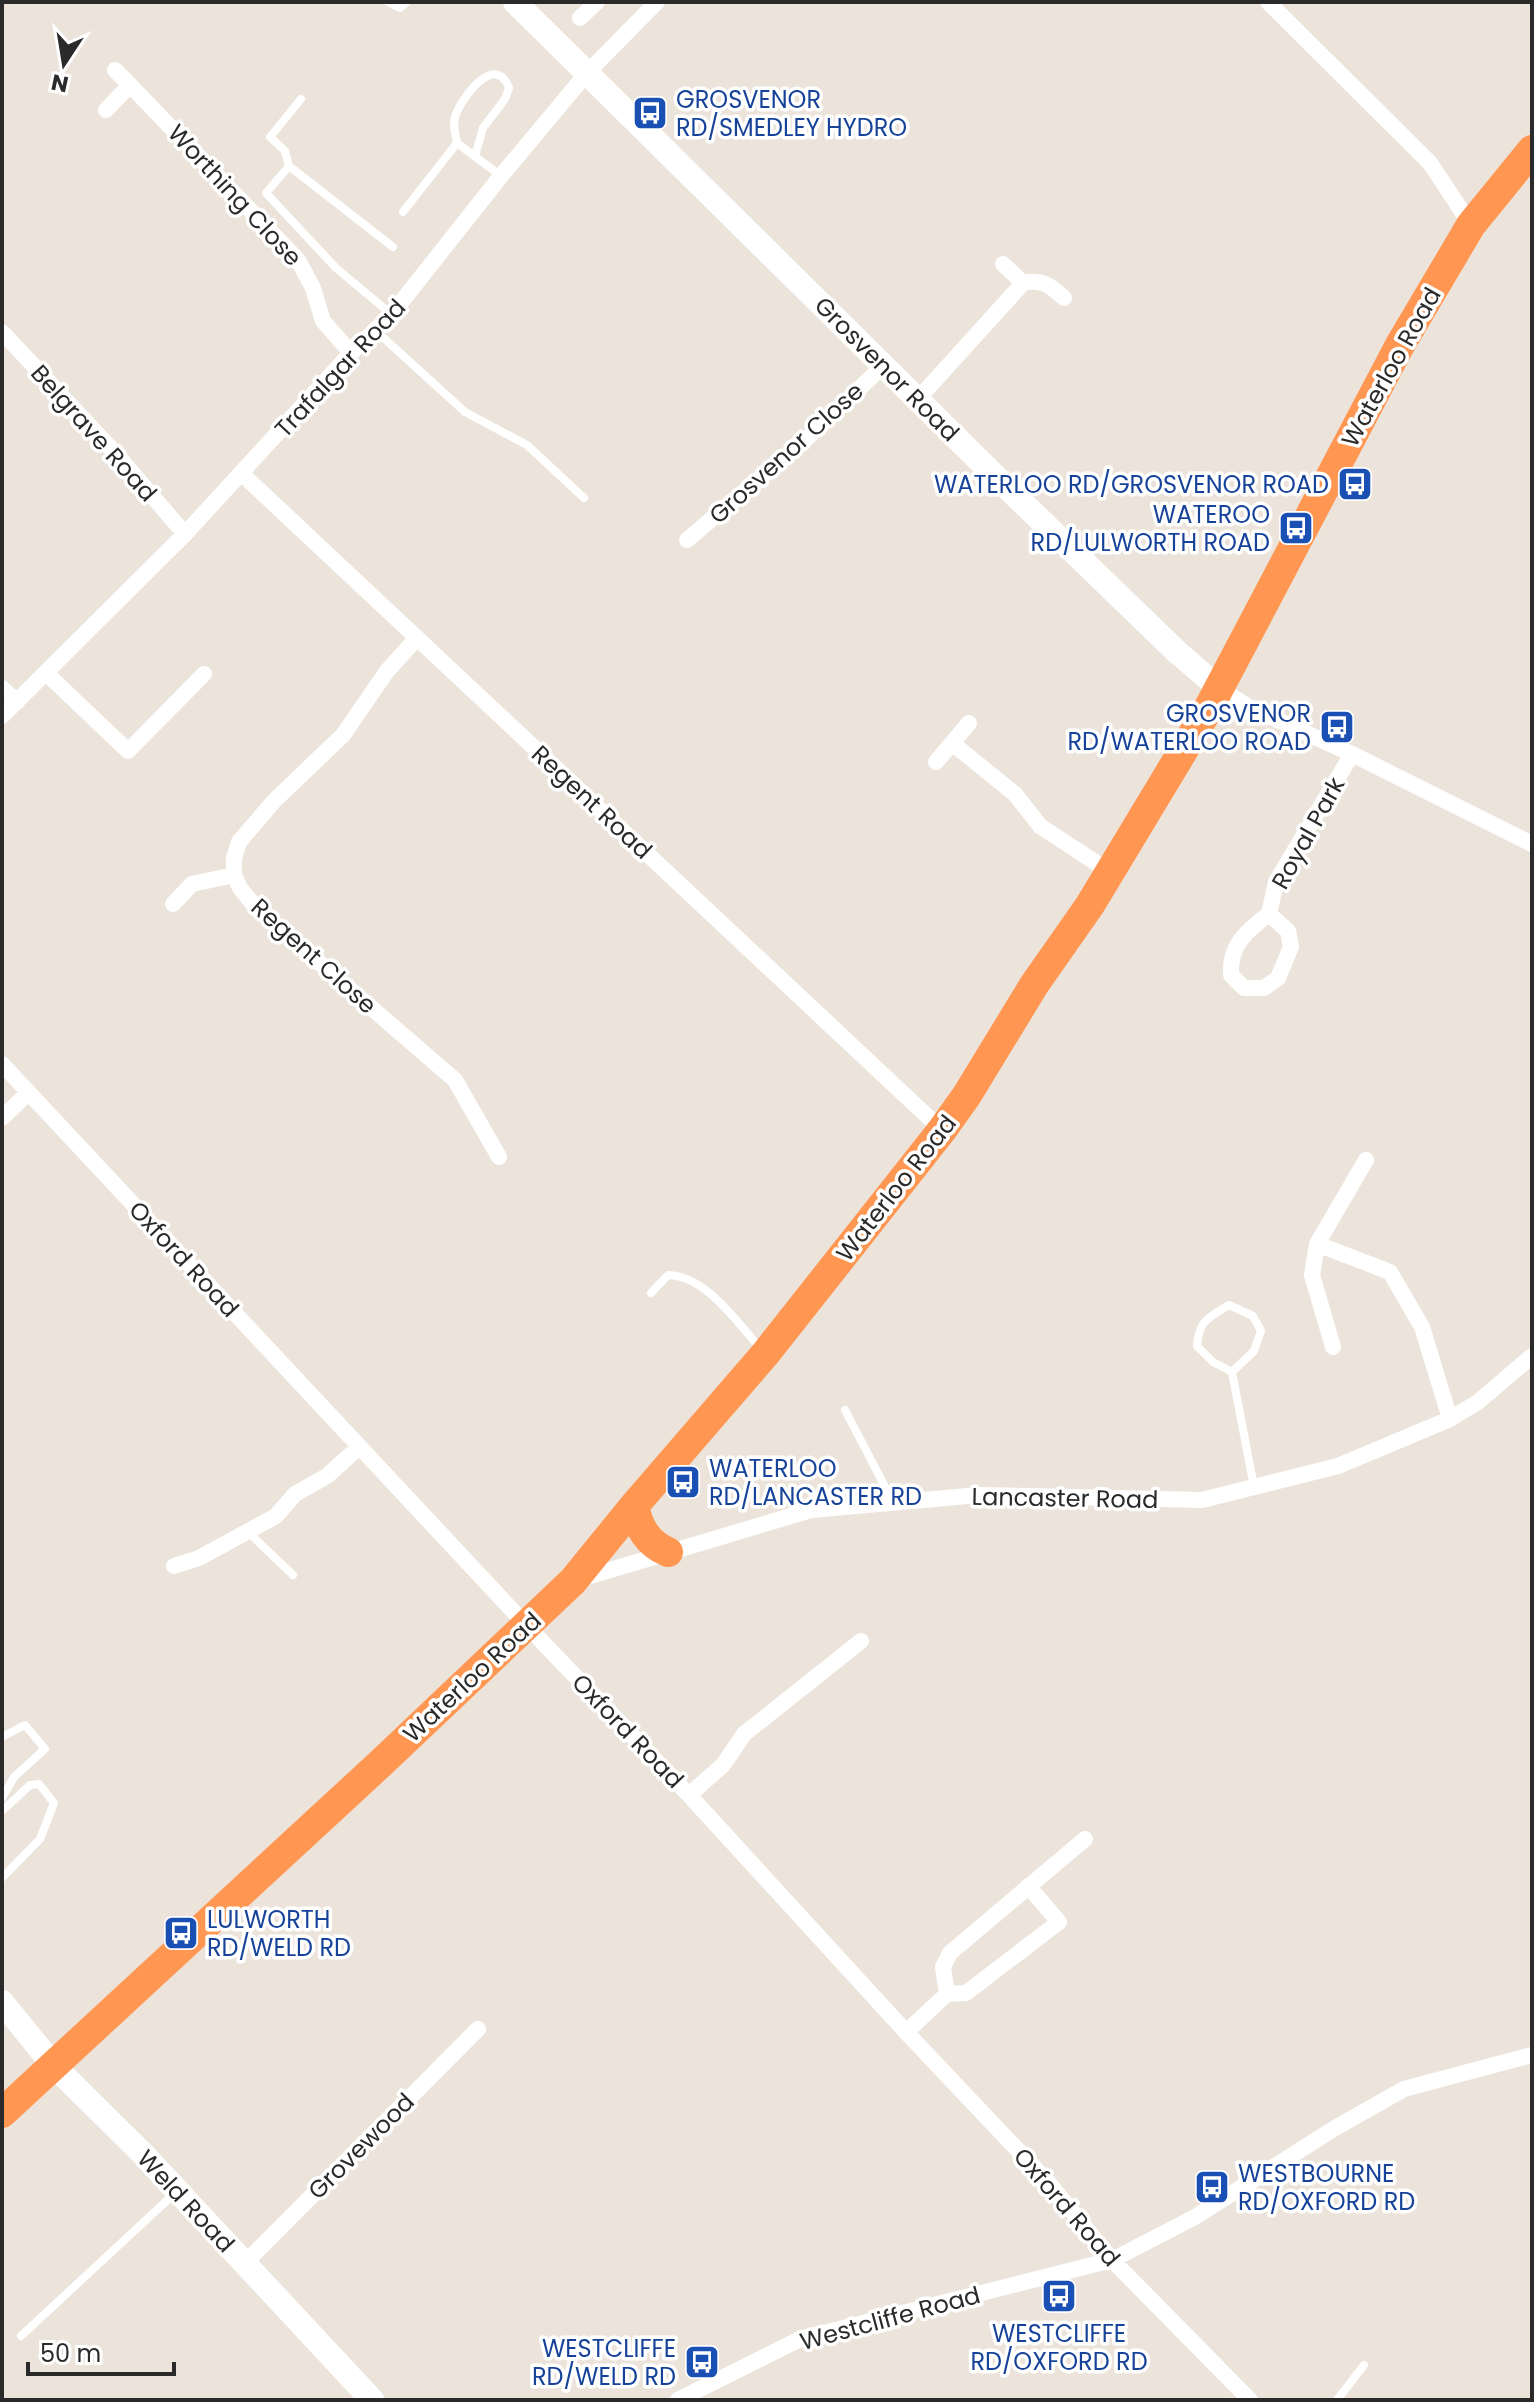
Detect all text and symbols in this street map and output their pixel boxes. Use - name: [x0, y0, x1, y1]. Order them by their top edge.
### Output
- north arrow: [24, 24, 104, 104]
- text: N: [49, 66, 71, 100]
- place label: GROSVENOR RD/SMEDLEY HYDRO: [676, 83, 907, 144]
- bus stop icon: GROSVENOR RD/SMEDLEY HYDRO: [631, 94, 669, 132]
- street label: Worthing Close: [161, 117, 309, 273]
- street label: Waterloo Road: [1334, 281, 1448, 453]
- street label: Grosvenor Road: [807, 289, 967, 449]
- street label: Trafalgar Road: [267, 292, 413, 444]
- street label: Belgrave Road: [24, 357, 164, 509]
- street label: Grosvenor Close: [702, 375, 870, 531]
- bus stop icon: WATERLOO RD/GROSVENOR ROAD: [1336, 465, 1374, 503]
- place label: WATERLOO RD/GROSVENOR ROAD: [934, 468, 1329, 501]
- place label: WATEROO RD/LULWORTH ROAD: [1031, 498, 1270, 559]
- bus stop icon: WATEROO RD/LULWORTH ROAD: [1277, 509, 1315, 547]
- place label: GROSVENOR RD/WATERLOO ROAD: [1067, 697, 1311, 758]
- bus stop icon: GROSVENOR RD/WATERLOO ROAD: [1318, 708, 1356, 746]
- street label: Regent Road: [525, 738, 659, 866]
- street label: Royal Park: [1264, 770, 1353, 895]
- street label: Regent Close: [244, 891, 384, 1021]
- street label: Waterloo Road: [828, 1108, 964, 1268]
- street label: Oxford Road: [122, 1194, 246, 1324]
- place label: WATERLOO RD/LANCASTER RD: [709, 1452, 922, 1513]
- bus stop icon: WATERLOO RD/LANCASTER RD: [664, 1463, 702, 1501]
- street label: Lancaster Road: [971, 1480, 1159, 1516]
- street label: Waterloo Road: [396, 1604, 548, 1750]
- street label: Oxford Road: [565, 1666, 691, 1796]
- place label: LULWORTH RD/WELD RD: [207, 1903, 351, 1964]
- bus stop icon: LULWORTH RD/WELD RD: [162, 1914, 200, 1952]
- street label: Grovewood: [301, 2086, 421, 2206]
- street label: Oxford Road: [1006, 2140, 1128, 2274]
- street label: Weld Road: [130, 2142, 242, 2260]
- place label: WESTBOURNE RD/OXFORD RD: [1238, 2157, 1415, 2218]
- bus stop icon: WESTBOURNE RD/OXFORD RD: [1193, 2168, 1231, 2206]
- bus stop icon: WESTCLIFFE RD/OXFORD RD: [1040, 2277, 1078, 2315]
- street label: Westcliffe Road: [796, 2278, 984, 2358]
- place label: WESTCLIFFE RD/OXFORD RD: [970, 2317, 1148, 2378]
- scale bar: [28, 2326, 174, 2376]
- place label: WESTCLIFFE RD/WELD RD: [532, 2332, 676, 2393]
- text: 50 m: [40, 2337, 101, 2370]
- bus stop icon: WESTCLIFFE RD/WELD RD: [683, 2343, 721, 2381]

